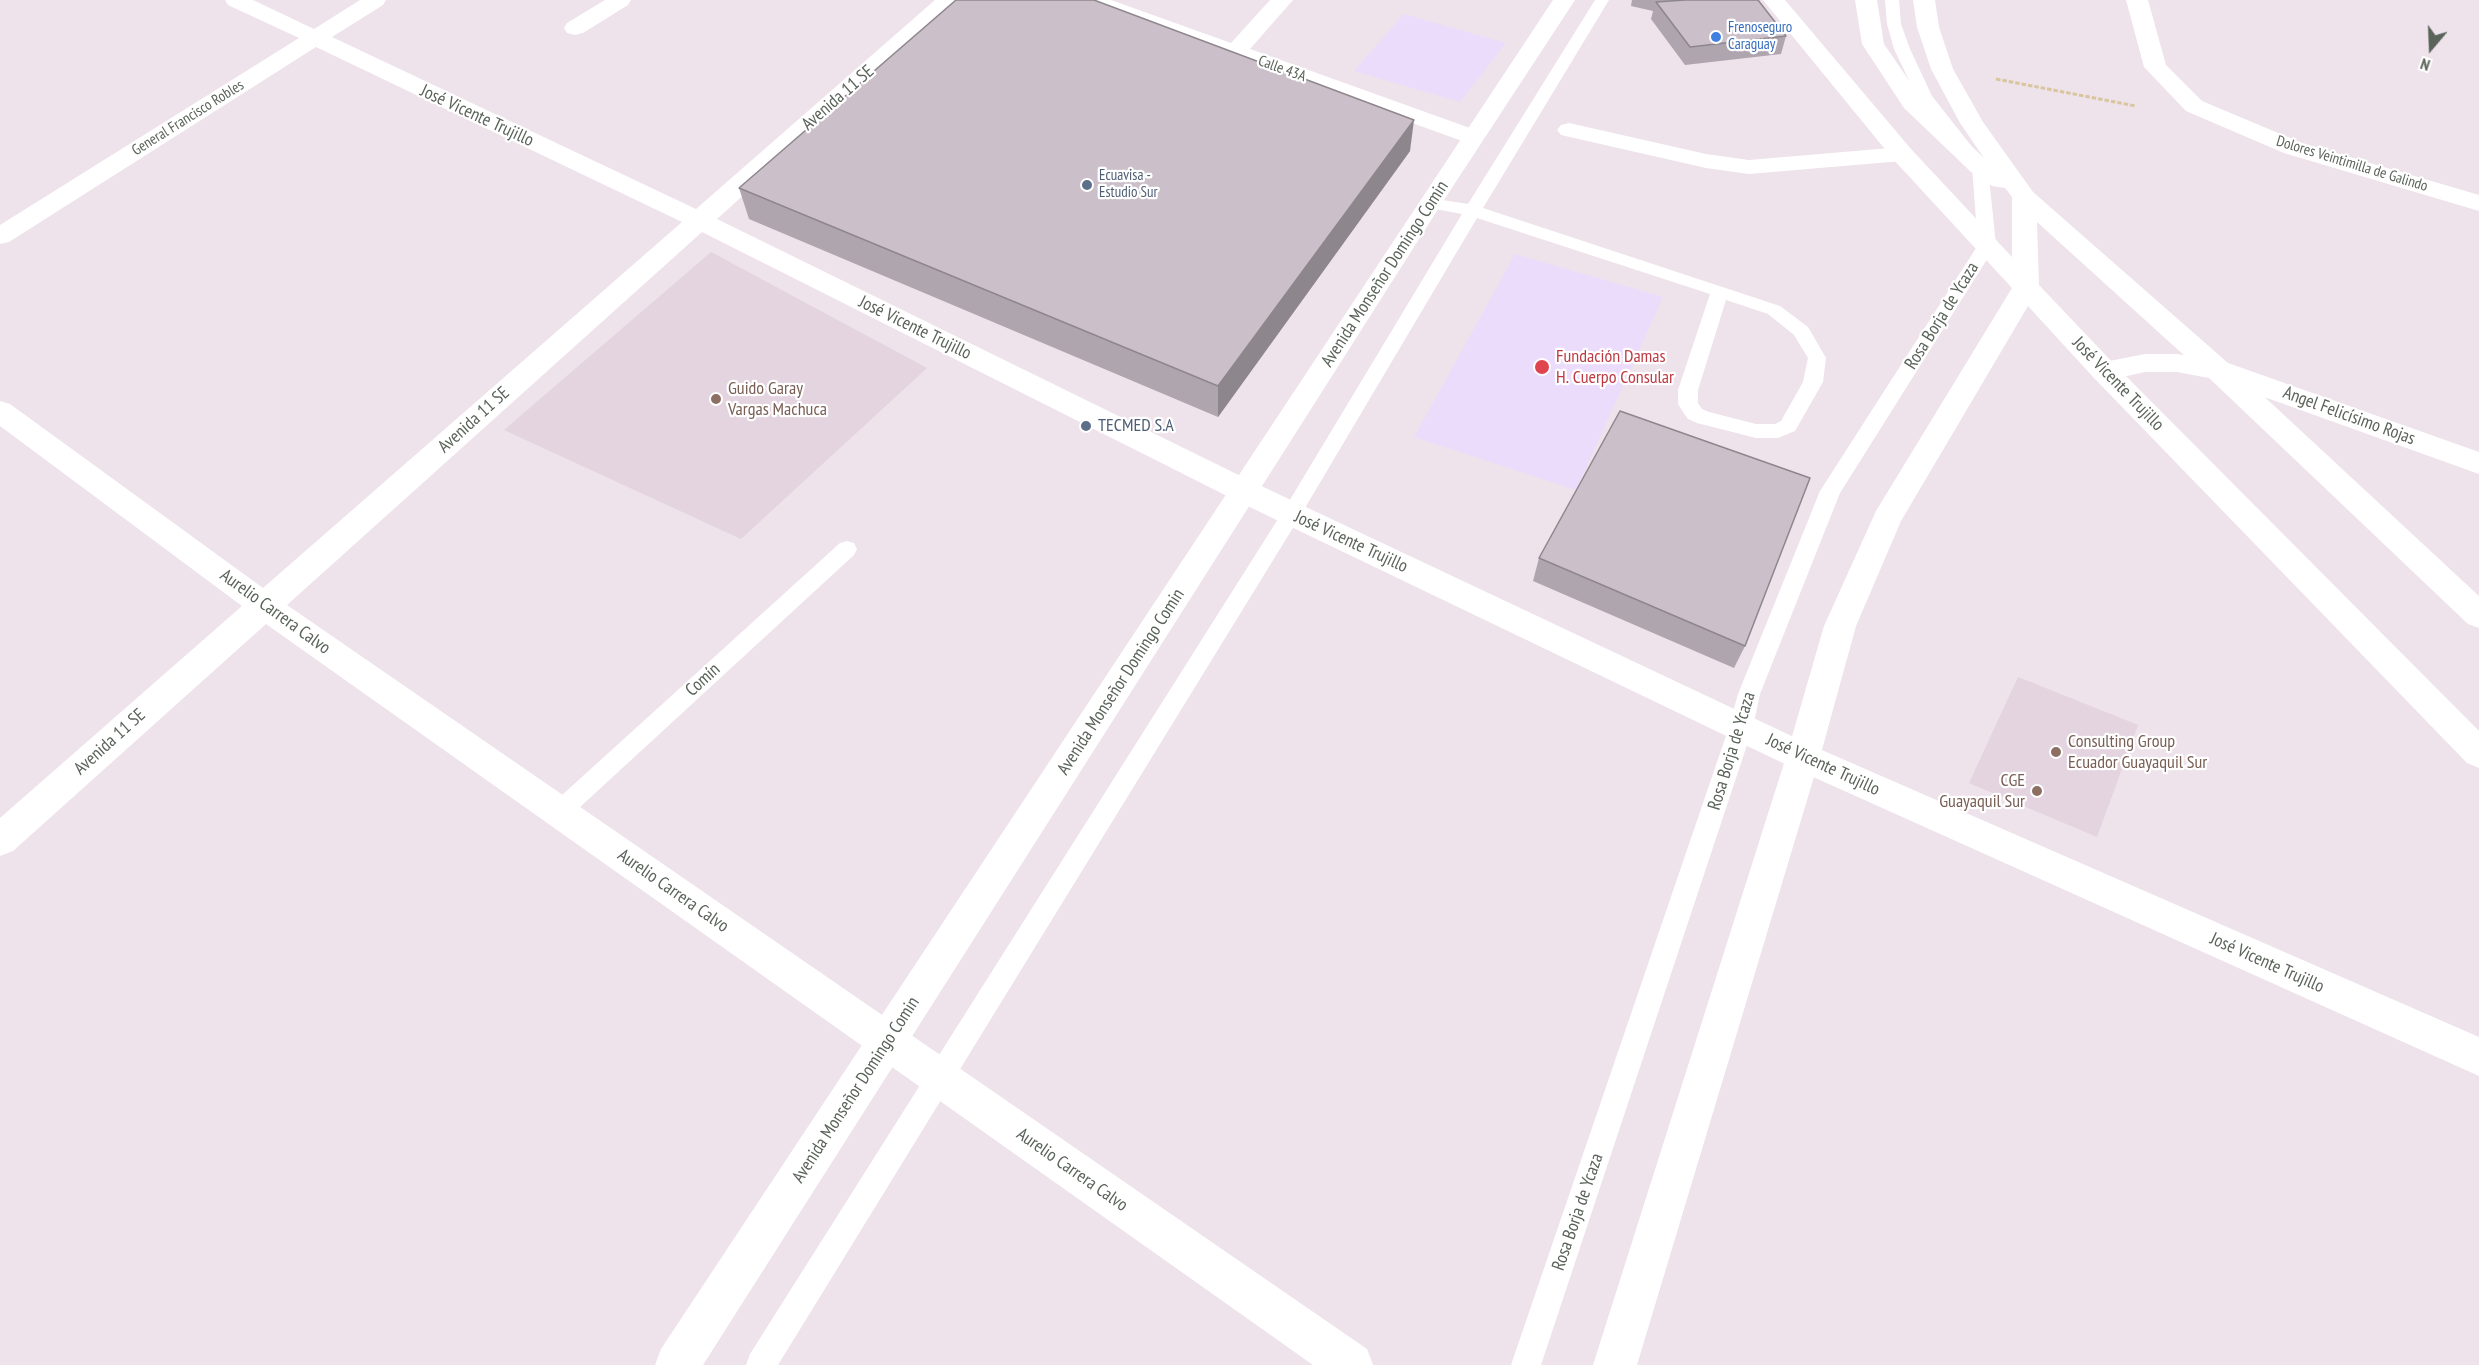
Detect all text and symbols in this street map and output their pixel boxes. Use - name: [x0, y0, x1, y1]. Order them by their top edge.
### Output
- north arrow: [2401, 18, 2461, 78]
- place label: Frenoseguro Caraguay: [1728, 19, 1792, 54]
- marker: Frenoseguro Caraguay: [1709, 30, 1723, 44]
- street label: Calle 43A: [1256, 52, 1308, 86]
- text: N: [2418, 54, 2432, 76]
- street label: Avenida 11 SE: [798, 61, 878, 135]
- street label: General Francisco Robles: [129, 76, 247, 160]
- street label: José Vicente Trujillo: [417, 80, 537, 152]
- street label: Dolores Veintimilla de Galindo: [2274, 132, 2430, 196]
- place label: Ecuavisa - Estudio Sur: [1099, 167, 1158, 202]
- street label: Avenida Monseñor Domingo Comin: [1317, 177, 1453, 371]
- marker: Ecuavisa - Estudio Sur: [1080, 178, 1094, 192]
- street label: Rosa Borja de Ycaza: [1900, 258, 1984, 374]
- street label: José Vicente Trujillo: [855, 291, 975, 365]
- street label: José Vicente Trujillo: [2068, 332, 2168, 436]
- place label: Fundación Damas H. Cuerpo Consular: [1556, 346, 1674, 388]
- marker: Fundación Damas H. Cuerpo Consular: [1533, 358, 1551, 376]
- place label: Guido Garay Vargas Machuca: [728, 378, 827, 420]
- street label: Avenida 11 SE: [434, 382, 514, 458]
- street label: Angel Felicísimo Rojas: [2280, 382, 2418, 450]
- marker: Guido Garay Vargas Machuca: [709, 392, 723, 406]
- place label: TECMED S.A: [1098, 415, 1174, 437]
- marker: TECMED S.A: [1079, 419, 1093, 433]
- street label: José Vicente Trujillo: [1291, 506, 1411, 578]
- street label: Aurelio Carrera Calvo: [216, 565, 334, 659]
- street label: Avenida Monseñor Domingo Comin: [1053, 585, 1189, 779]
- street label: Comín: [681, 659, 725, 701]
- street label: Rosa Borja de Ycaza: [1704, 689, 1760, 813]
- street label: Avenida 11 SE: [70, 704, 150, 780]
- street label: José Vicente Trujillo: [1763, 729, 1883, 801]
- place label: Consulting Group Ecuador Guayaquil Sur: [2068, 731, 2207, 774]
- marker: Consulting Group Ecuador Guayaquil Sur: [2049, 745, 2063, 759]
- place label: CGE Guayaquil Sur: [1939, 770, 2025, 812]
- marker: CGE Guayaquil Sur: [2030, 784, 2044, 798]
- street label: Aurelio Carrera Calvo: [613, 845, 733, 937]
- street label: José Vicente Trujillo: [2207, 928, 2327, 998]
- street label: Avenida Monseñor Domingo Comin: [788, 993, 924, 1187]
- street label: Aurelio Carrera Calvo: [1012, 1124, 1132, 1216]
- street label: Rosa Borja de Ycaza: [1548, 1151, 1608, 1273]

